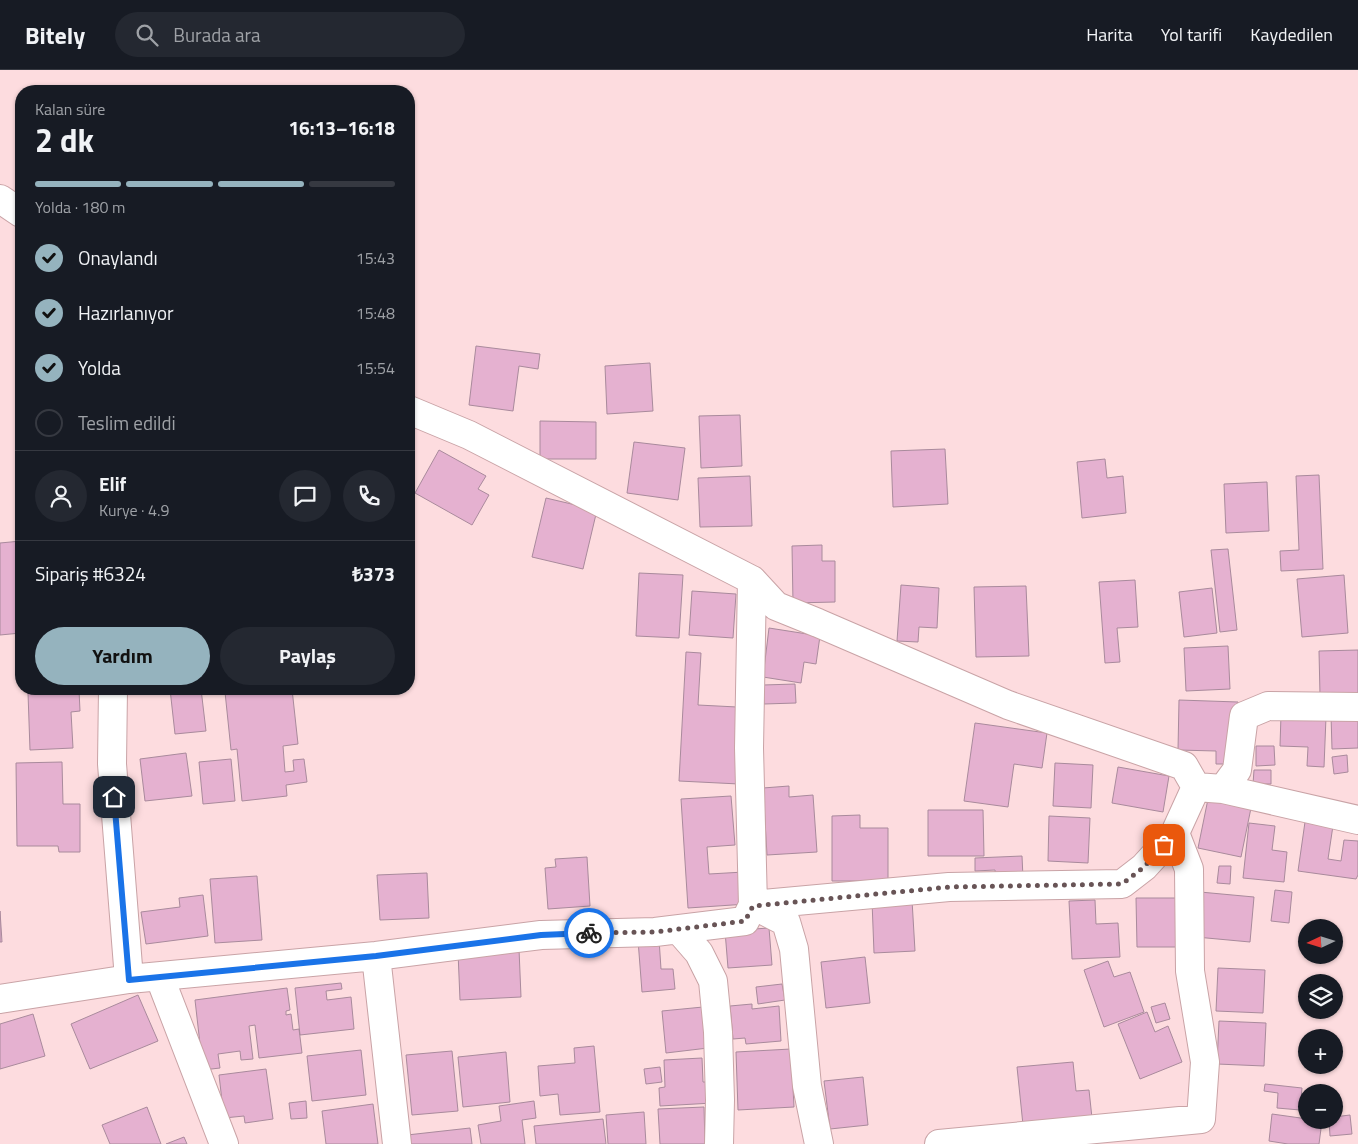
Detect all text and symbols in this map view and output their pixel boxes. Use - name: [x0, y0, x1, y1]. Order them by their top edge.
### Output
- search box: [115, 12, 465, 57]
- text: Bitely: [25, 17, 85, 53]
- text: Burada ara: [173, 20, 261, 49]
- icon: search: [133, 21, 161, 49]
- text: Harita: [1086, 21, 1133, 48]
- text: Yol tarifi: [1161, 21, 1222, 48]
- text: Kaydedilen: [1250, 21, 1333, 48]
- text: Kalan süre: [35, 97, 105, 121]
- text: 16:13–16:18: [288, 113, 395, 142]
- text: 2 dk: [35, 116, 94, 164]
- text: Yolda · 180 m: [35, 195, 125, 219]
- text: Onaylandı: [78, 243, 158, 272]
- icon: check: [35, 244, 63, 272]
- text: 15:43: [356, 246, 395, 270]
- text: Hazırlanıyor: [78, 298, 174, 327]
- icon: check: [35, 299, 63, 327]
- text: 15:48: [356, 301, 395, 325]
- text: Yolda: [78, 353, 121, 382]
- icon: check: [35, 354, 63, 382]
- text: 15:54: [356, 356, 395, 380]
- text: Teslim edildi: [78, 408, 176, 437]
- text: Elif: [99, 469, 126, 498]
- button: person: [35, 470, 87, 522]
- button: chat: [279, 470, 331, 522]
- button: phone: [343, 470, 395, 522]
- text: Kurye · 4.9: [99, 498, 169, 522]
- text: Sipariş #6324: [35, 559, 146, 588]
- text: ₺373: [352, 559, 395, 588]
- button: Yardım: [35, 627, 210, 685]
- button: Paylaş: [220, 627, 395, 685]
- pin: [93, 776, 135, 818]
- icon: home: [100, 783, 128, 811]
- pin: [1143, 824, 1185, 866]
- icon: bag: [1150, 831, 1178, 859]
- courier: [564, 908, 614, 958]
- icon: bike: [575, 919, 603, 947]
- north arrow: [1298, 919, 1342, 964]
- map controls: [1298, 919, 1343, 1129]
- button: layers: [1298, 974, 1343, 1019]
- button: +: [1298, 1029, 1343, 1074]
- button: −: [1298, 1084, 1343, 1129]

